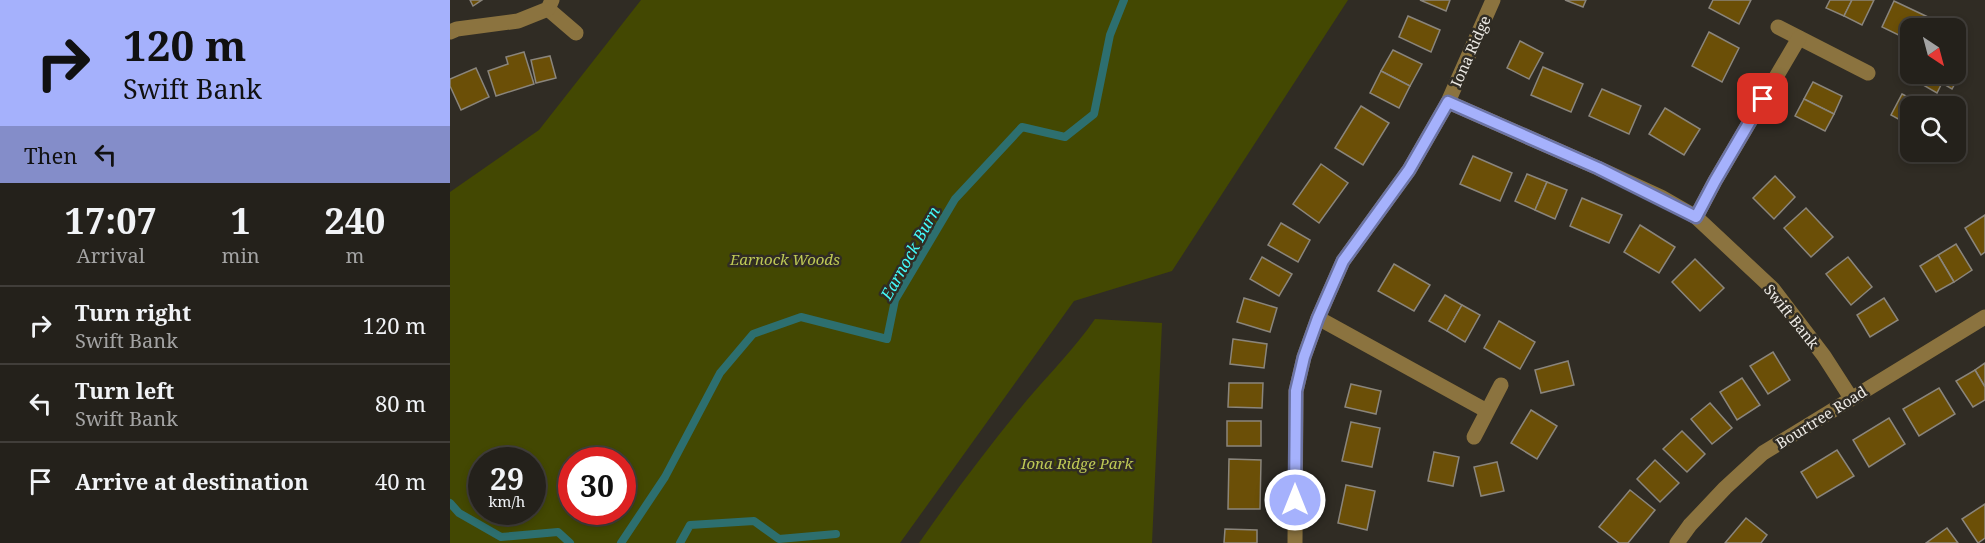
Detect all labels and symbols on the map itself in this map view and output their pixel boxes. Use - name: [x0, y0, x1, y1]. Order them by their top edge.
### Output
- street label: Iona Ridge: [1445, 12, 1495, 90]
- north arrow: [1900, 18, 1966, 84]
- pin: [1737, 73, 1788, 124]
- water label: Earnock Burn: [875, 202, 945, 305]
- park label: Earnock Woods: [729, 249, 840, 269]
- street label: Swift Bank: [1760, 280, 1824, 352]
- street label: Bourtree Road: [1772, 381, 1870, 453]
- speed limit sign: 30: [558, 447, 636, 525]
- park label: Iona Ridge Park: [1020, 453, 1133, 473]
- position arrow: [1263, 468, 1327, 532]

